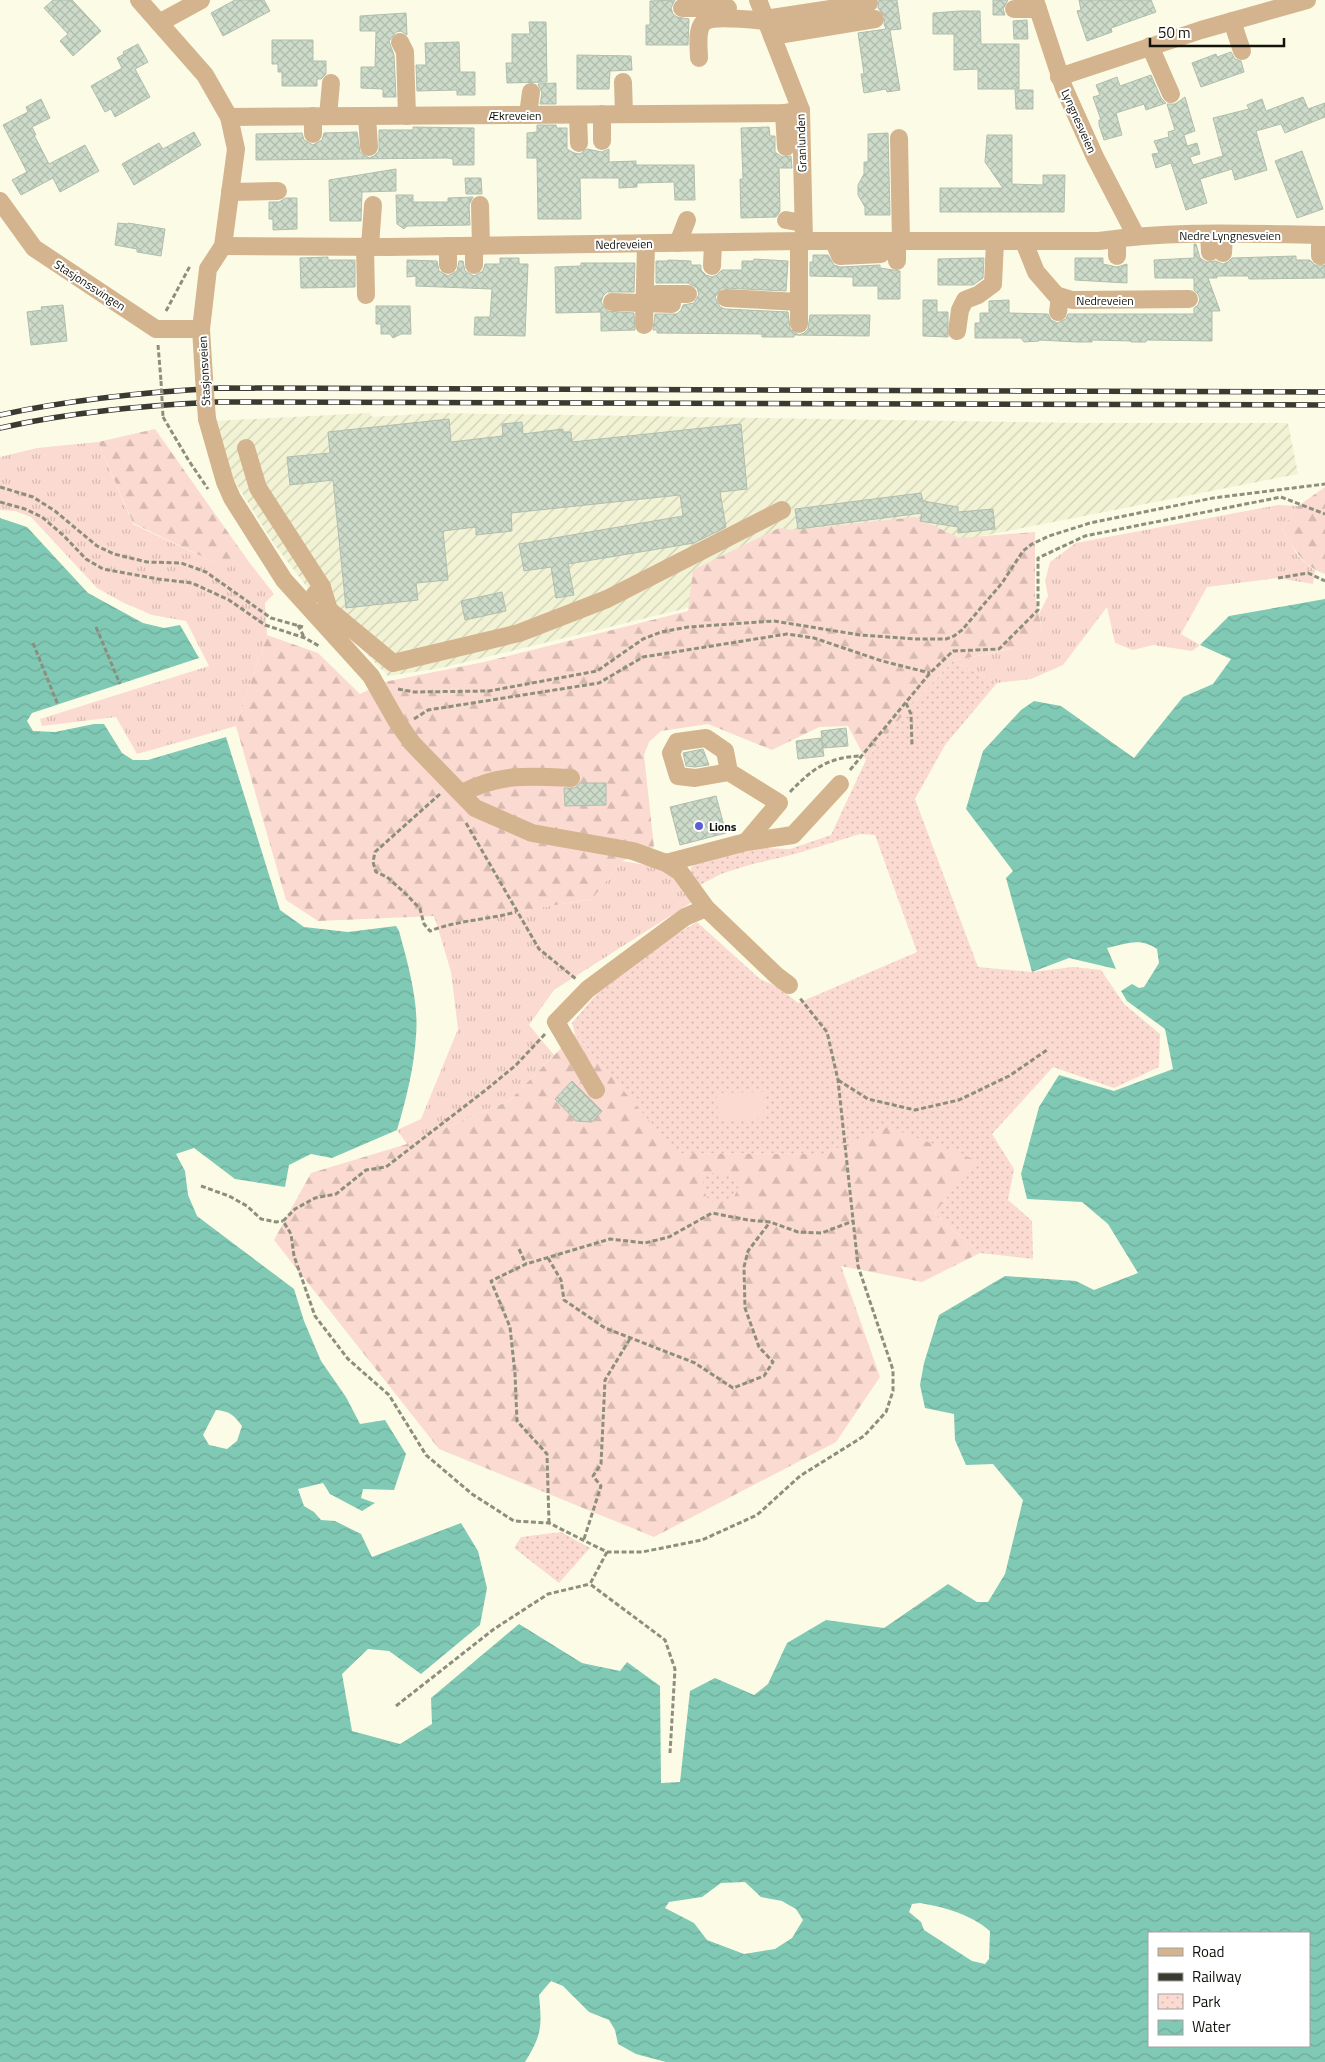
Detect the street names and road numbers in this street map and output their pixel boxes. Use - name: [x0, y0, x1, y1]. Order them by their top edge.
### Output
- street label: Lyngnesveien: [1056, 86, 1102, 156]
- street label: Ækreveien: [488, 106, 542, 125]
- street label: Granlunden: [790, 113, 812, 173]
- street label: Nedre Lyngnesveien: [1179, 226, 1281, 245]
- street label: Nedreveien: [595, 234, 653, 254]
- street label: Stasjonssvingen: [50, 255, 130, 315]
- street label: Nedreveien: [1076, 291, 1134, 310]
- street label: Stasjonsveien: [193, 336, 215, 406]

